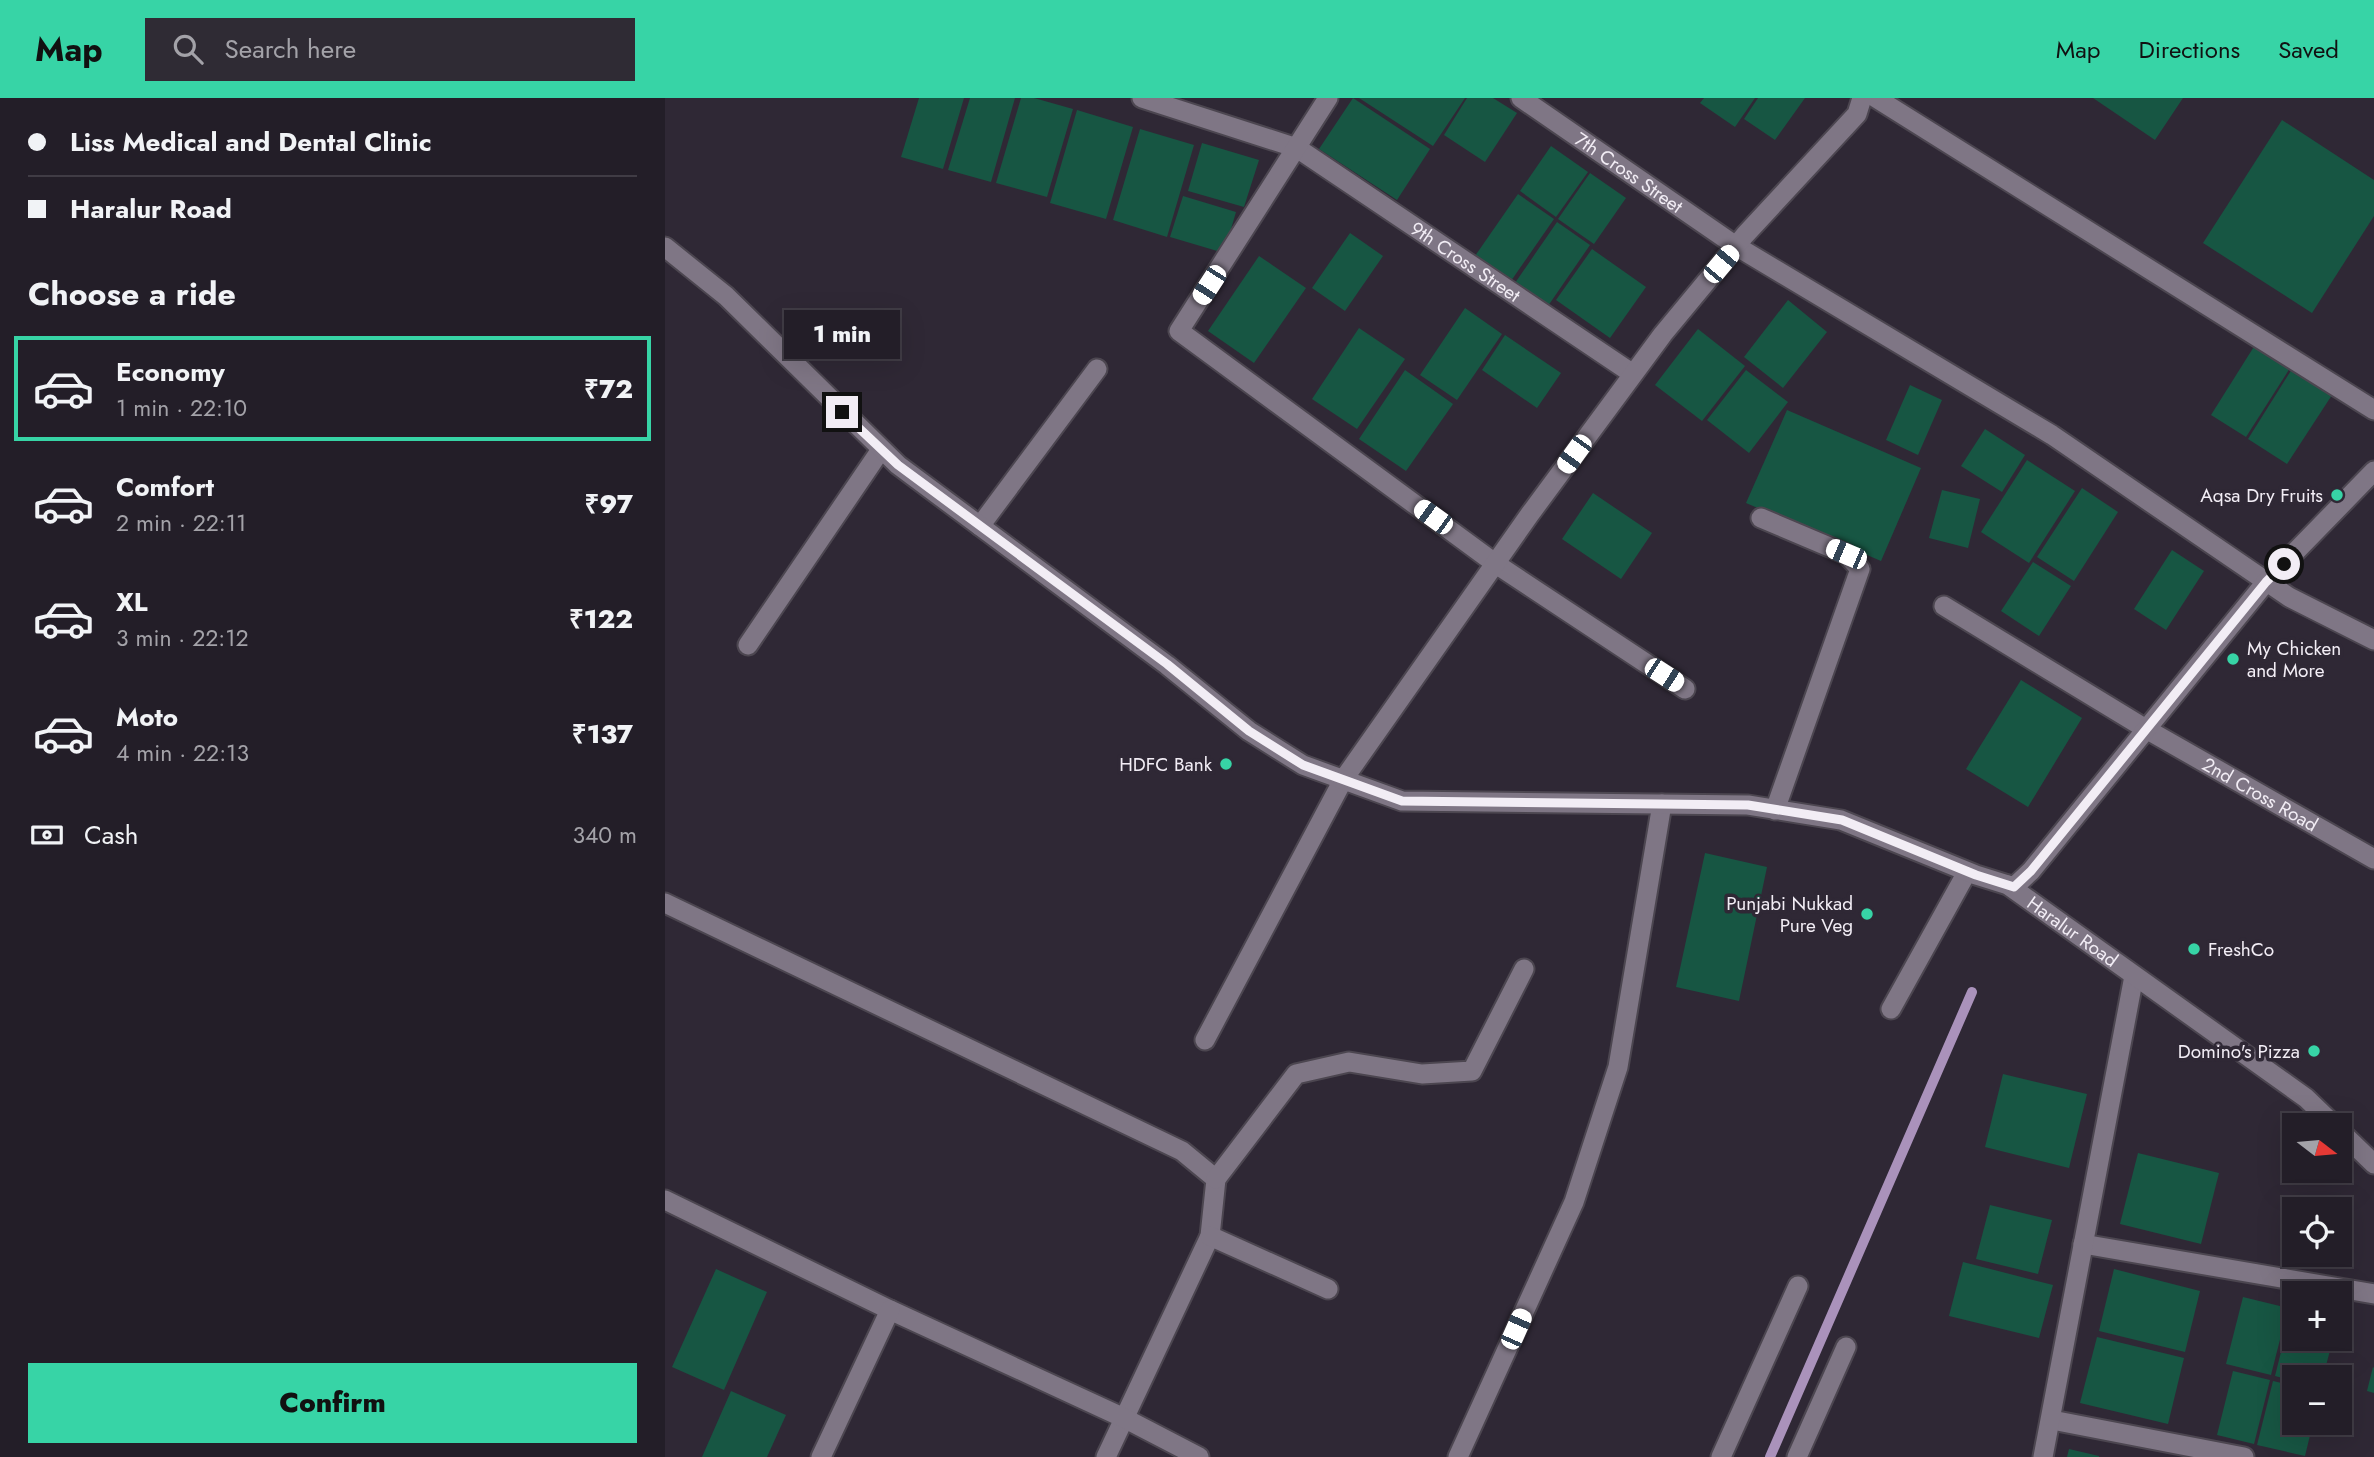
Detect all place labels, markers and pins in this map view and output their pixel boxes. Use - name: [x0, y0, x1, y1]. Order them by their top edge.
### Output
- place label: Aqsa Dry Fruits: [2200, 482, 2323, 509]
- marker: Aqsa Dry Fruits: [2329, 487, 2345, 503]
- place label: My Chicken and More: [2247, 635, 2341, 684]
- marker: My Chicken and More: [2225, 651, 2241, 667]
- place label: HDFC Bank: [1119, 751, 1213, 778]
- marker: HDFC Bank: [1218, 756, 1234, 772]
- place label: Punjabi Nukkad Pure Veg: [1726, 890, 1853, 939]
- marker: Punjabi Nukkad Pure Veg: [1859, 906, 1875, 922]
- place label: FreshCo: [2208, 936, 2274, 963]
- marker: FreshCo: [2186, 941, 2202, 957]
- place label: Domino's Pizza: [2178, 1038, 2300, 1065]
- marker: Domino's Pizza: [2306, 1043, 2322, 1059]

